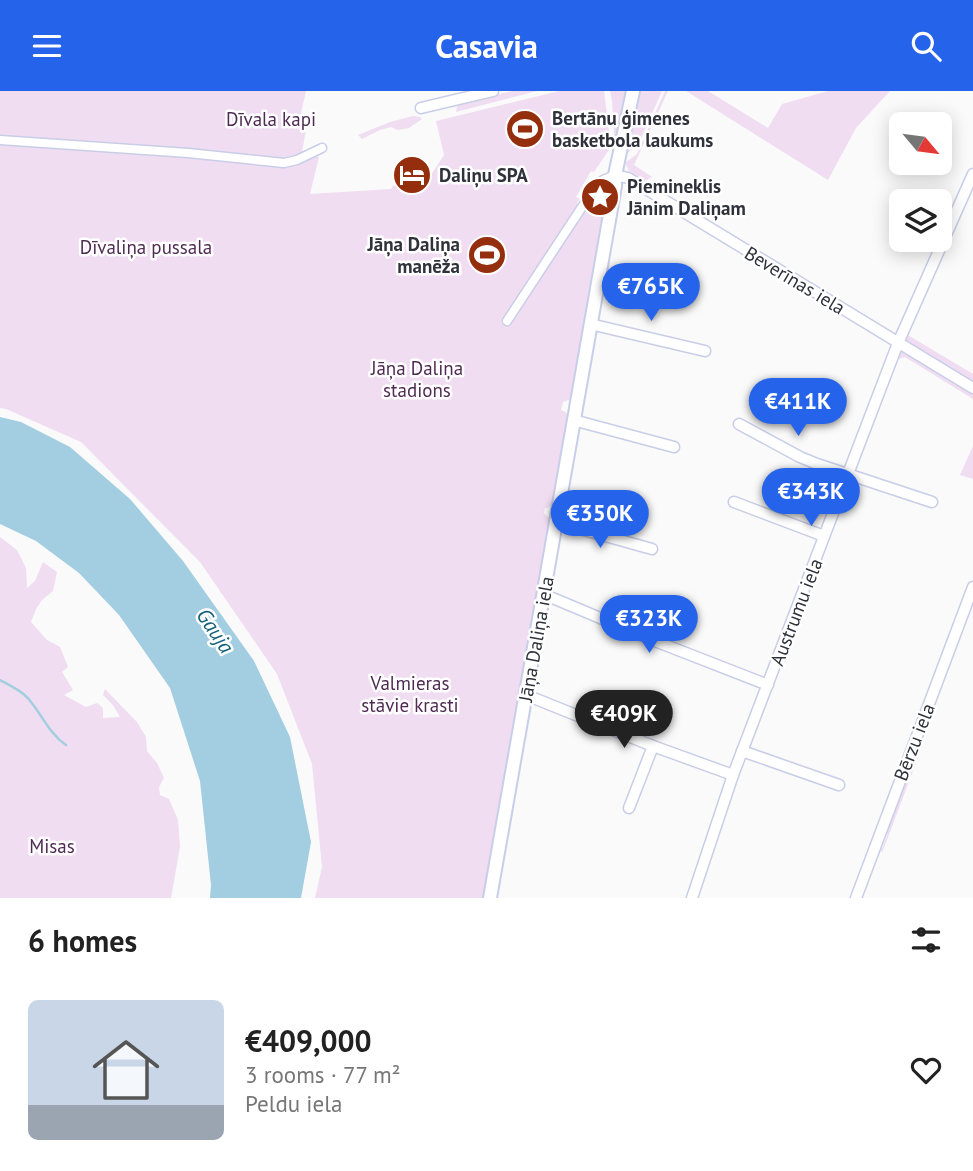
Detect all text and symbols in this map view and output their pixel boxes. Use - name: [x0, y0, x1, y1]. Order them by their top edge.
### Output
- text: Casavia: [435, 25, 538, 67]
- icon: menu: [28, 27, 66, 65]
- icon: search: [907, 27, 945, 65]
- place label: Bertānu ģimenes basketbola laukums: [552, 106, 713, 152]
- park label: Dīvala kapi: [226, 107, 316, 131]
- sports icon: Bertānu ģimenes basketbola laukums: [504, 108, 546, 150]
- north arrow: [889, 112, 952, 175]
- map controls: [889, 112, 952, 252]
- hotel icon: Daliņu SPA: [391, 154, 433, 196]
- place label: Daliņu SPA: [439, 163, 528, 188]
- place label: Piemineklis Jānim Daliņam: [626, 174, 746, 221]
- place icon: Piemineklis Jānim Daliņam: [579, 176, 621, 218]
- button: layers: [889, 189, 952, 252]
- place label: Jāņa Daliņa manēža: [366, 232, 460, 278]
- sports icon: Jāņa Daliņa manēža: [466, 234, 508, 276]
- park label: Dīvaliņa pussala: [80, 235, 212, 259]
- street label: Beverīnas iela: [740, 241, 850, 319]
- pin: €765K: [602, 264, 700, 323]
- text: €765K: [618, 271, 684, 300]
- park label: Jāņa Daliņa stadions: [370, 356, 463, 402]
- pin: €411K: [749, 379, 847, 438]
- text: €411K: [765, 386, 831, 415]
- pin: €343K: [762, 469, 860, 528]
- text: €343K: [778, 476, 844, 505]
- pin: €350K: [551, 491, 649, 550]
- text: €350K: [567, 498, 633, 527]
- street label: Austrumu iela: [765, 555, 827, 669]
- street label: Jāņa Daliņa iela: [513, 574, 559, 705]
- pin: €323K: [600, 595, 698, 655]
- water label: Gauja: [191, 603, 241, 659]
- text: €323K: [616, 603, 682, 632]
- park label: Valmieras stāvie krasti: [361, 671, 459, 717]
- pin: €409K: [575, 691, 673, 750]
- text: €409K: [591, 698, 657, 727]
- street label: Bērzu iela: [888, 700, 940, 784]
- park label: Misas: [29, 834, 75, 858]
- text: 6 homes: [28, 921, 137, 960]
- icon: filters: [907, 921, 945, 959]
- text: €409,000: [245, 1021, 372, 1060]
- icon: home: [84, 1028, 168, 1112]
- icon: heart: [907, 1051, 945, 1089]
- text: 3 rooms · 77 m²: [245, 1060, 401, 1089]
- text: Peldu iela: [245, 1089, 342, 1118]

